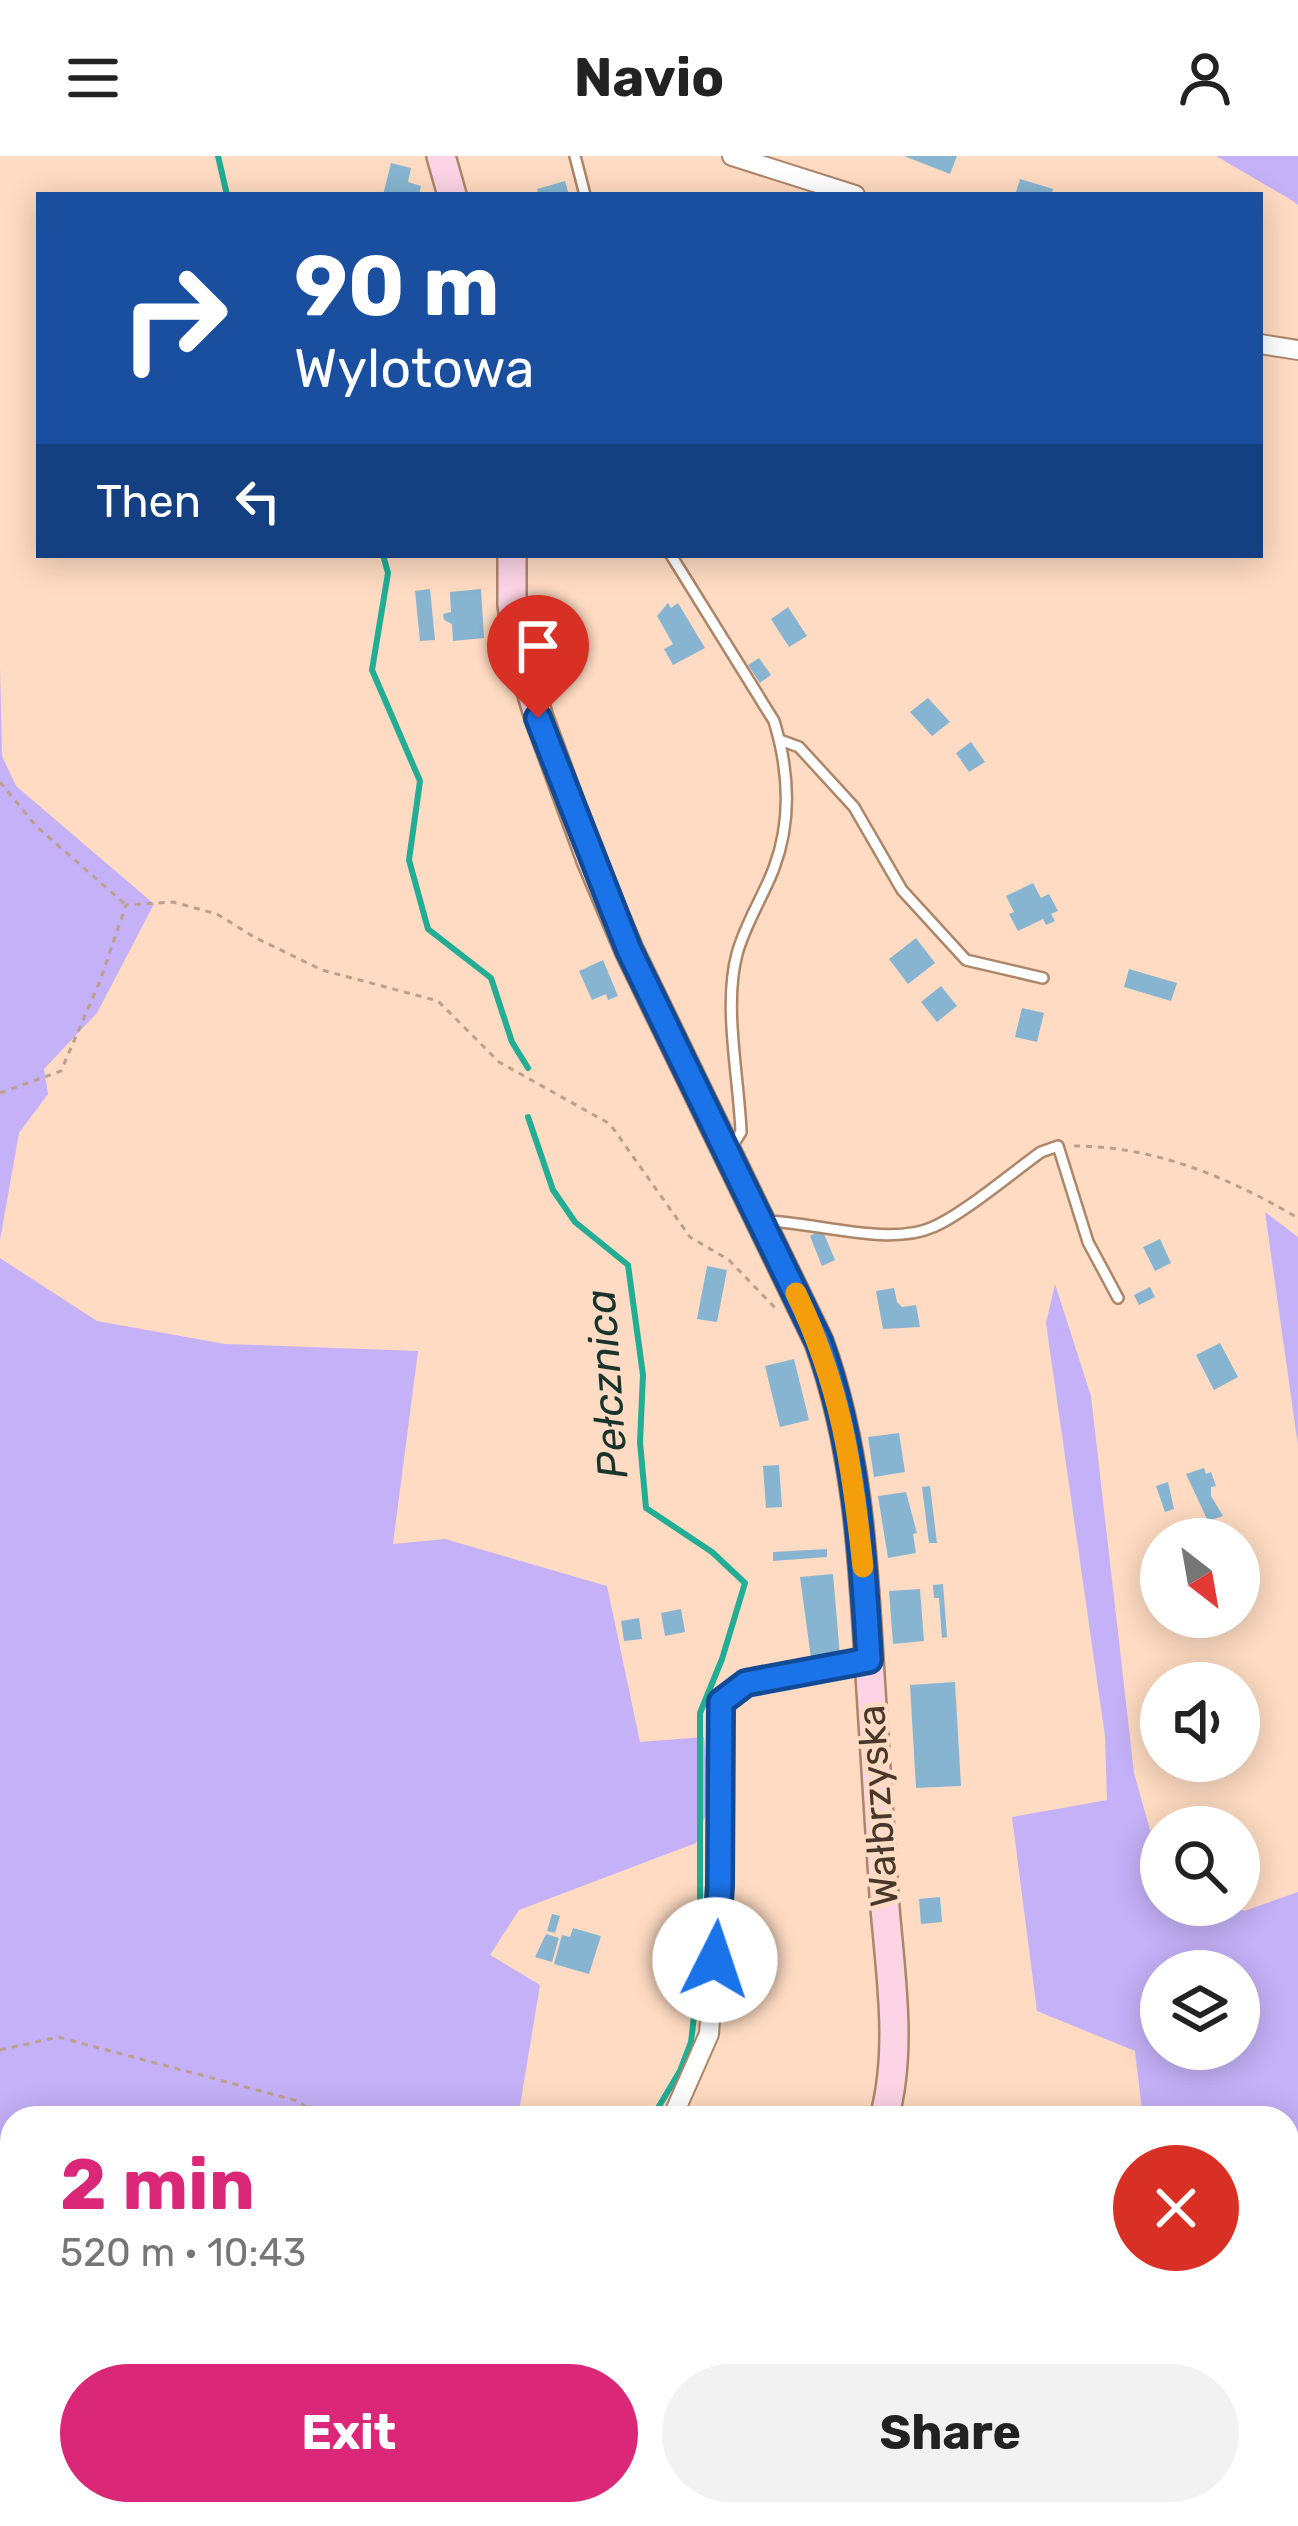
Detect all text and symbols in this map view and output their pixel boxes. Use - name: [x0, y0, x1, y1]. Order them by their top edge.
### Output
- icon: menu: [60, 45, 126, 111]
- icon: person: [1172, 45, 1238, 111]
- text: Navio: [574, 46, 724, 110]
- text: 90 m: [294, 236, 500, 336]
- icon: right: [96, 240, 252, 396]
- text: Wylotowa: [294, 337, 535, 401]
- icon: left: [225, 468, 291, 534]
- text: Then: [96, 475, 201, 528]
- pin: [487, 595, 589, 718]
- icon: arrive: [505, 613, 571, 679]
- water label: Pełcznica: [575, 1288, 639, 1480]
- north arrow: [1140, 1518, 1260, 1638]
- map controls: [1140, 1518, 1260, 2070]
- button: sound: [1140, 1662, 1260, 1782]
- street label: Wałbrzyska: [848, 1703, 908, 1909]
- button: search: [1140, 1806, 1260, 1926]
- position arrow: [652, 1897, 778, 2023]
- button: layers: [1140, 1950, 1260, 2070]
- text: 2 min: [60, 2142, 255, 2227]
- button: close: [1113, 2145, 1239, 2271]
- text: 520 m · 10:43: [60, 2230, 306, 2276]
- button: Exit: [60, 2364, 638, 2502]
- button: Share: [662, 2364, 1239, 2502]

